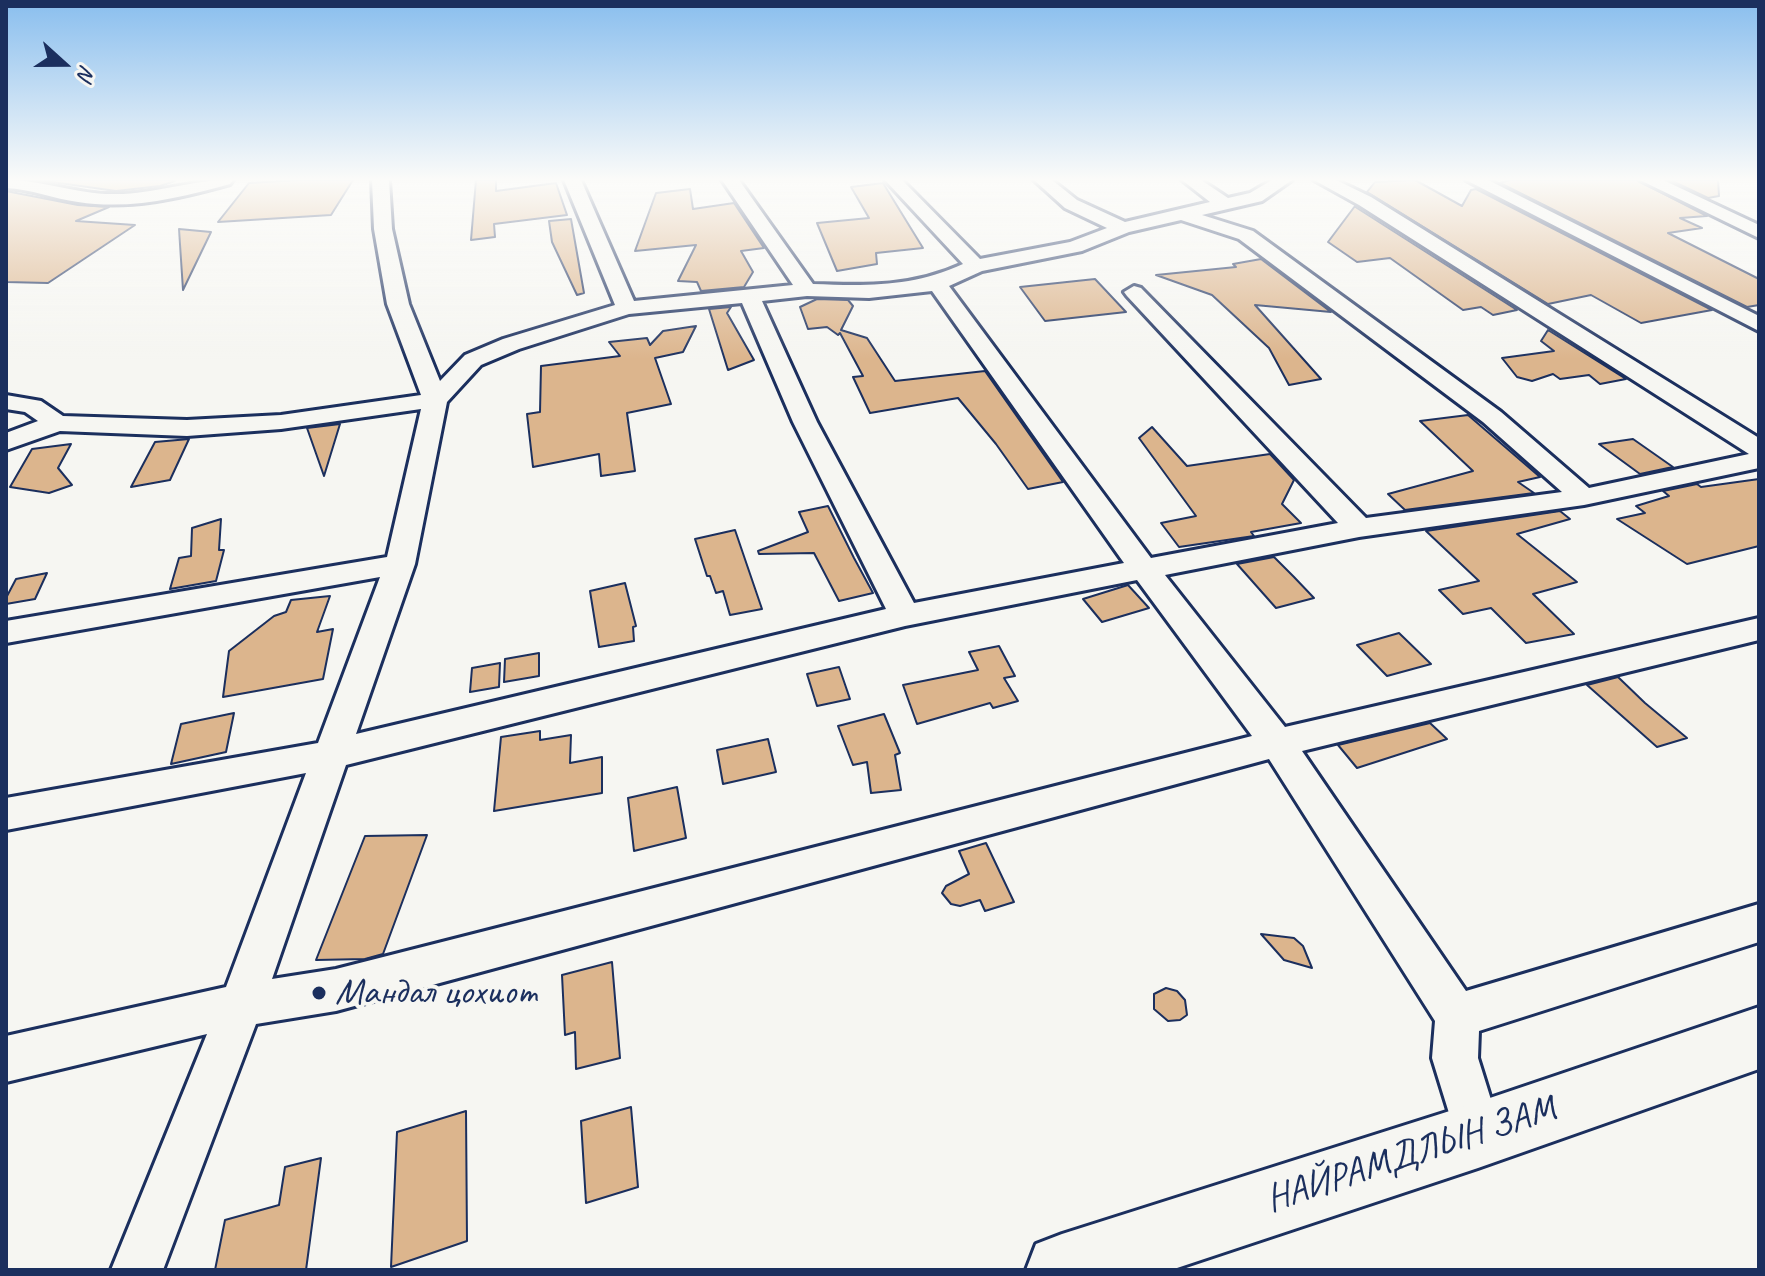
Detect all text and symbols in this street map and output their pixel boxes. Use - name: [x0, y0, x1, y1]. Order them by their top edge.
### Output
- north arrow: [24, 24, 104, 104]
- text: N: [71, 61, 102, 84]
- place label: Мандал цохиот: [335, 970, 537, 1016]
- marker: Мандал цохиот: [310, 984, 328, 1002]
- street label: НАЙРАМДЛЫН ЗАМ: [1260, 1087, 1562, 1223]

